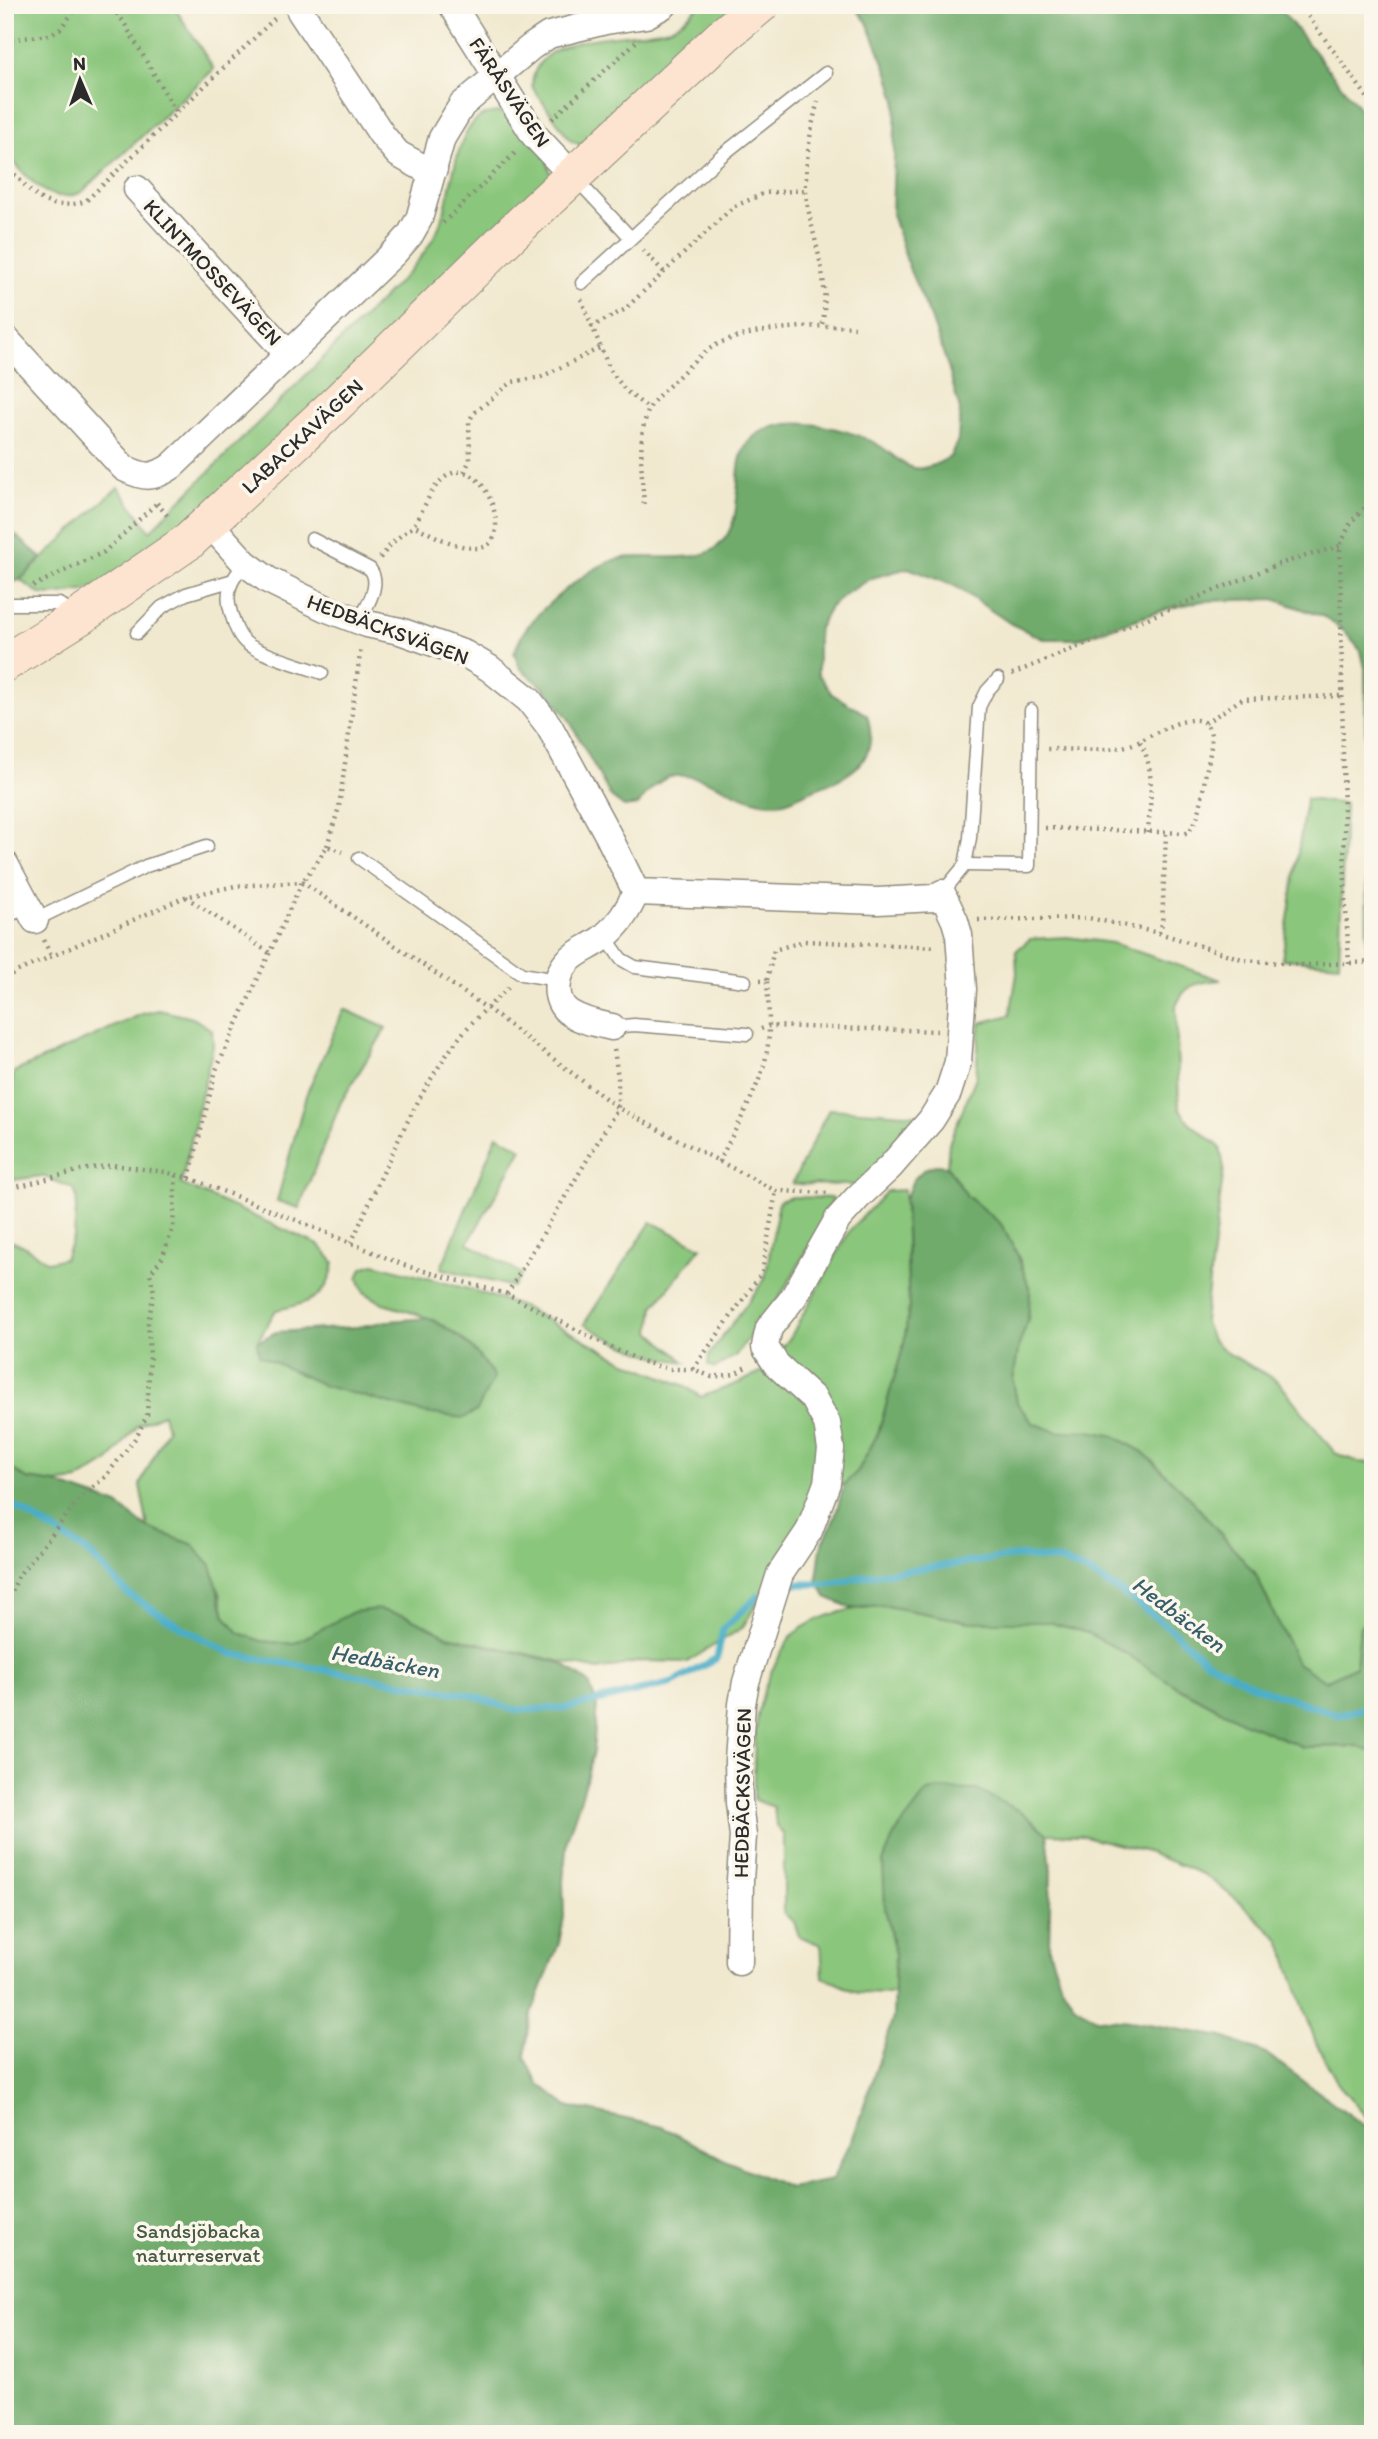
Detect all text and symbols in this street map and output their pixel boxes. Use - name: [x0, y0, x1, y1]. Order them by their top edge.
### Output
- street label: FÄRÅSVÄGEN: [464, 32, 556, 152]
- north arrow: [46, 46, 116, 116]
- text: N: [73, 52, 86, 75]
- street label: KLINTMOSSEVÄGEN: [139, 194, 287, 350]
- street label: LABACKAVÄGEN: [236, 373, 368, 499]
- street label: HEDBÄCKSVÄGEN: [304, 588, 472, 670]
- water label: Hedbäcken: [1127, 1570, 1232, 1659]
- water label: Hedbäcken: [329, 1638, 442, 1684]
- street label: HEDBÄCKSVÄGEN: [728, 1708, 756, 1878]
- park label: Sandsjöbacka naturreservat: [136, 2218, 260, 2267]

